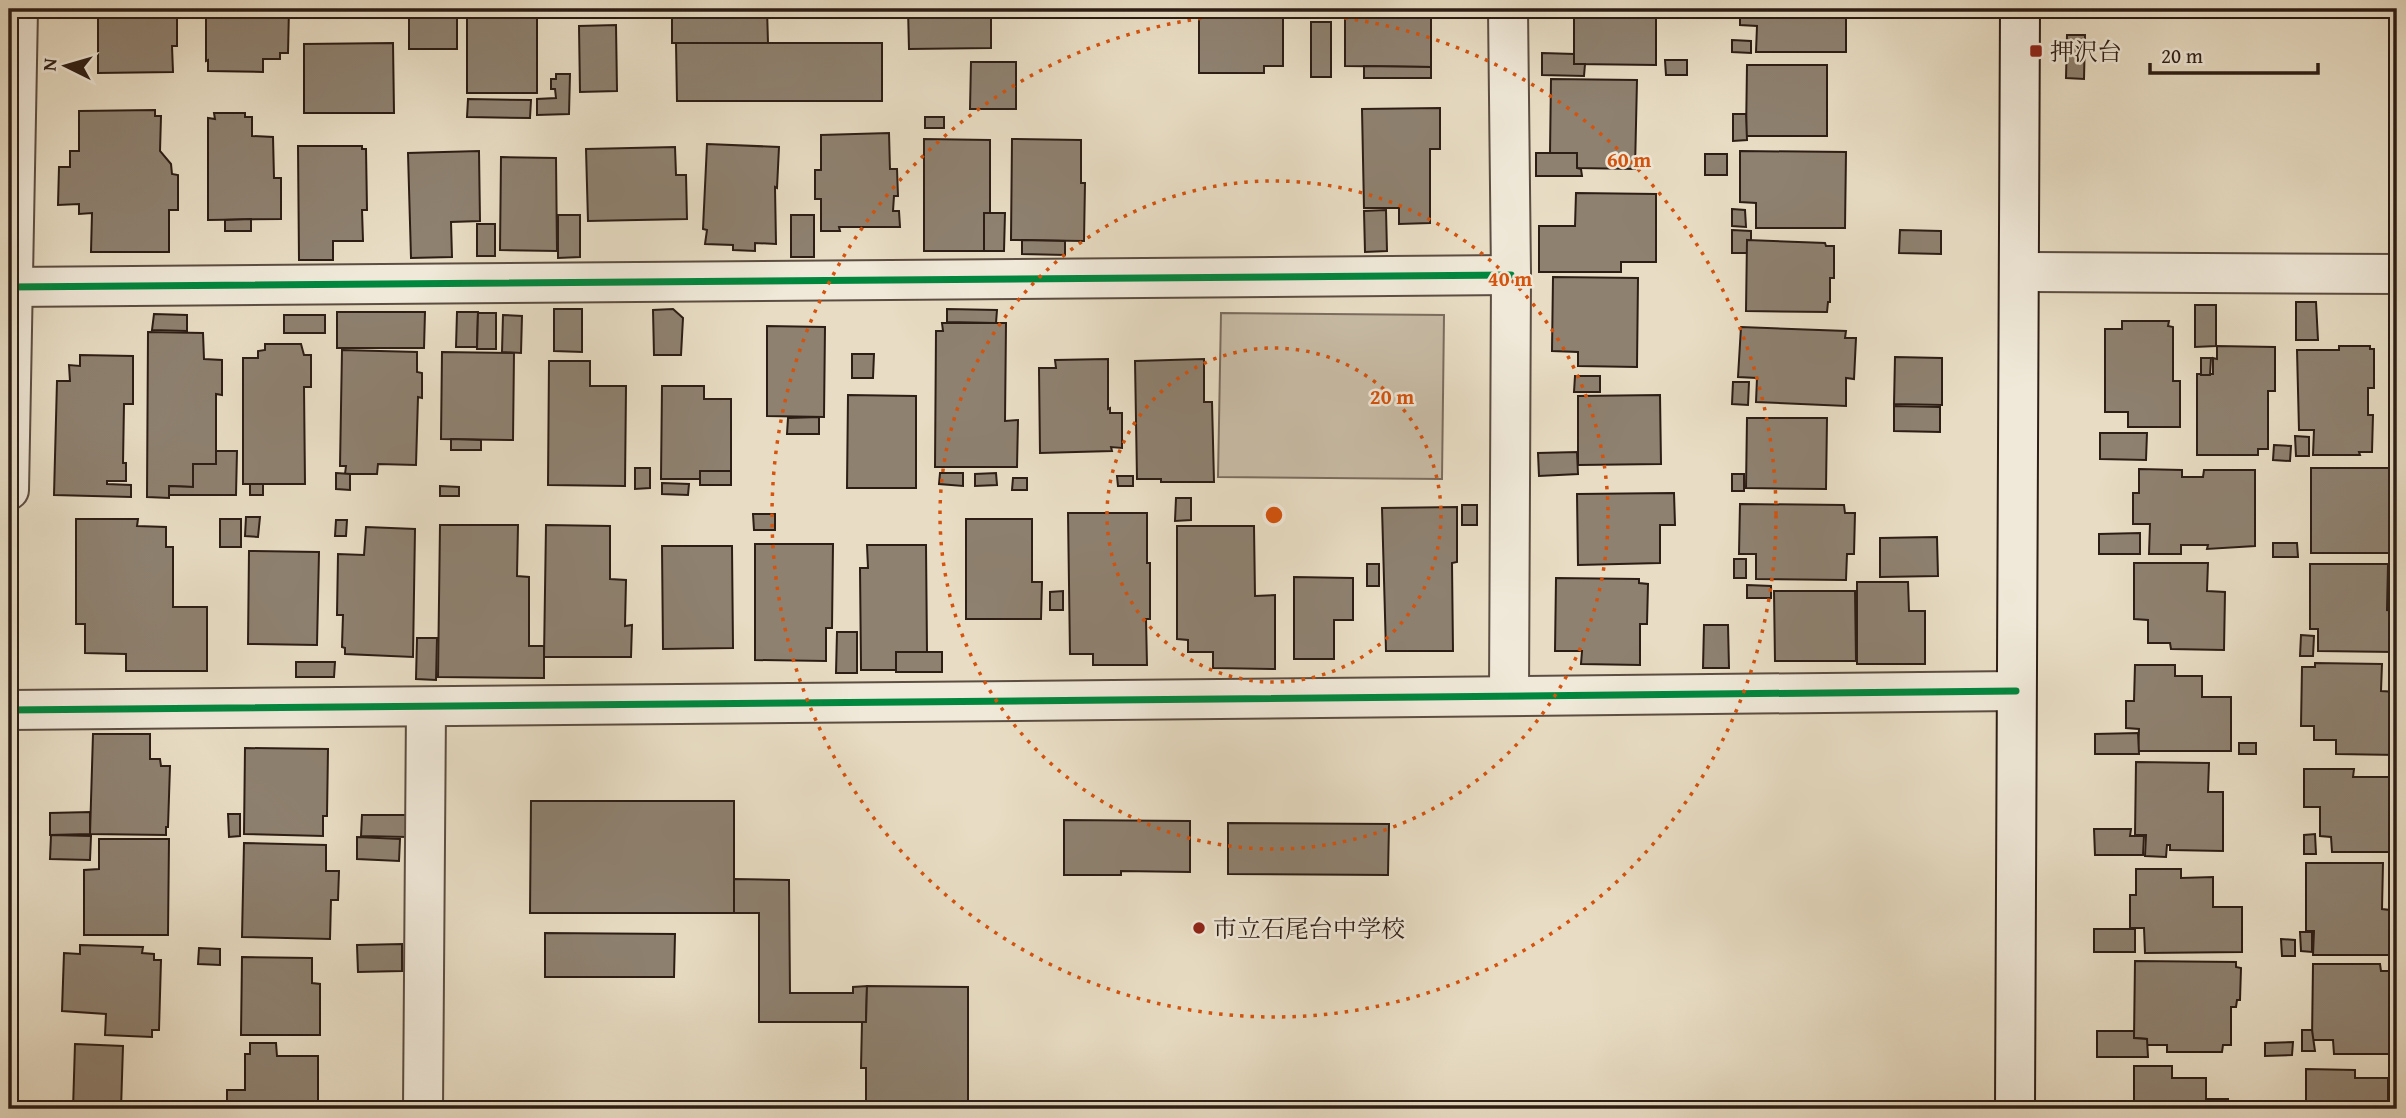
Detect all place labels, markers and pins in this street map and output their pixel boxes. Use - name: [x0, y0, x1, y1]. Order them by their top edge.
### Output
- place label: 押沢台: [2050, 34, 2122, 69]
- marker: 押沢台: [2028, 43, 2044, 59]
- centre of rings: [1262, 503, 1286, 527]
- place label: 市立石尾台中学校: [1213, 911, 1405, 946]
- marker: 市立石尾台中学校: [1191, 920, 1207, 936]

